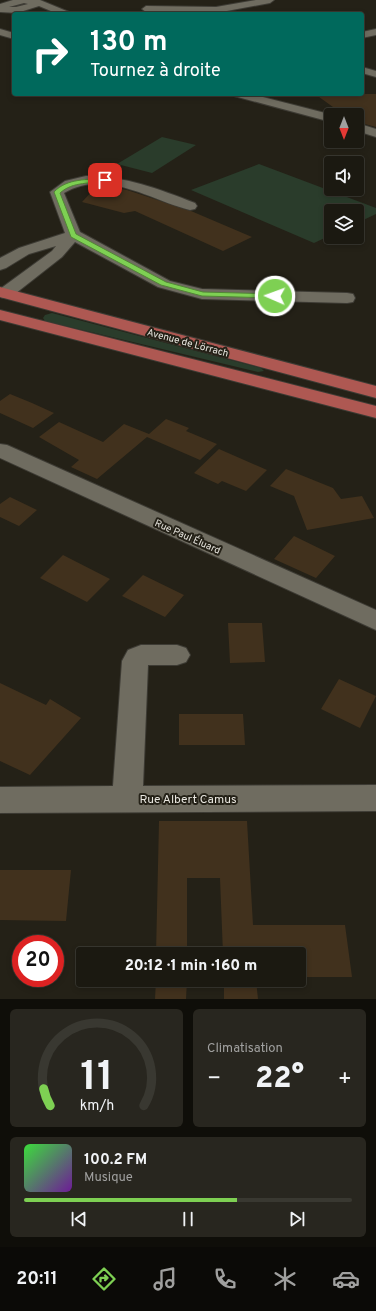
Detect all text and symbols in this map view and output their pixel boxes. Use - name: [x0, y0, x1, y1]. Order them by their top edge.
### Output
- text: 130 m: [90, 25, 168, 61]
- icon: right: [24, 28, 76, 80]
- text: Tournez à droite: [90, 60, 221, 83]
- north arrow: [324, 108, 364, 148]
- map controls: [324, 108, 364, 244]
- button: sound: [324, 156, 364, 196]
- pin: [88, 163, 122, 197]
- icon: arrive: [94, 169, 116, 191]
- button: layers: [324, 204, 364, 244]
- position arrow: [254, 275, 296, 317]
- street label: Avenue de Lörrach: [145, 326, 230, 361]
- street label: Rue Paul Éluard: [152, 517, 222, 558]
- street label: Rue Albert Camus: [139, 792, 237, 808]
- speed limit sign: 20: [12, 935, 64, 987]
- text: 20:12 · 1 min · 160 m: [125, 957, 257, 976]
- text: Climatisation: [207, 1041, 283, 1057]
- text: 11: [80, 1052, 113, 1105]
- text: 22°: [255, 1061, 304, 1098]
- text: −: [207, 1066, 221, 1093]
- text: +: [338, 1066, 352, 1093]
- text: km/h: [79, 1097, 114, 1115]
- text: 100.2 FM: [84, 1151, 147, 1170]
- text: Musique: [84, 1170, 133, 1186]
- icon: previous: [68, 1208, 90, 1230]
- icon: pause: [177, 1208, 199, 1230]
- icon: next: [286, 1208, 308, 1230]
- icon: directions: [90, 1265, 118, 1293]
- icon: music: [151, 1265, 179, 1293]
- icon: phone: [211, 1265, 239, 1293]
- icon: climate: [271, 1265, 299, 1293]
- icon: car: [332, 1265, 360, 1293]
- text: 20:11: [16, 1268, 58, 1291]

